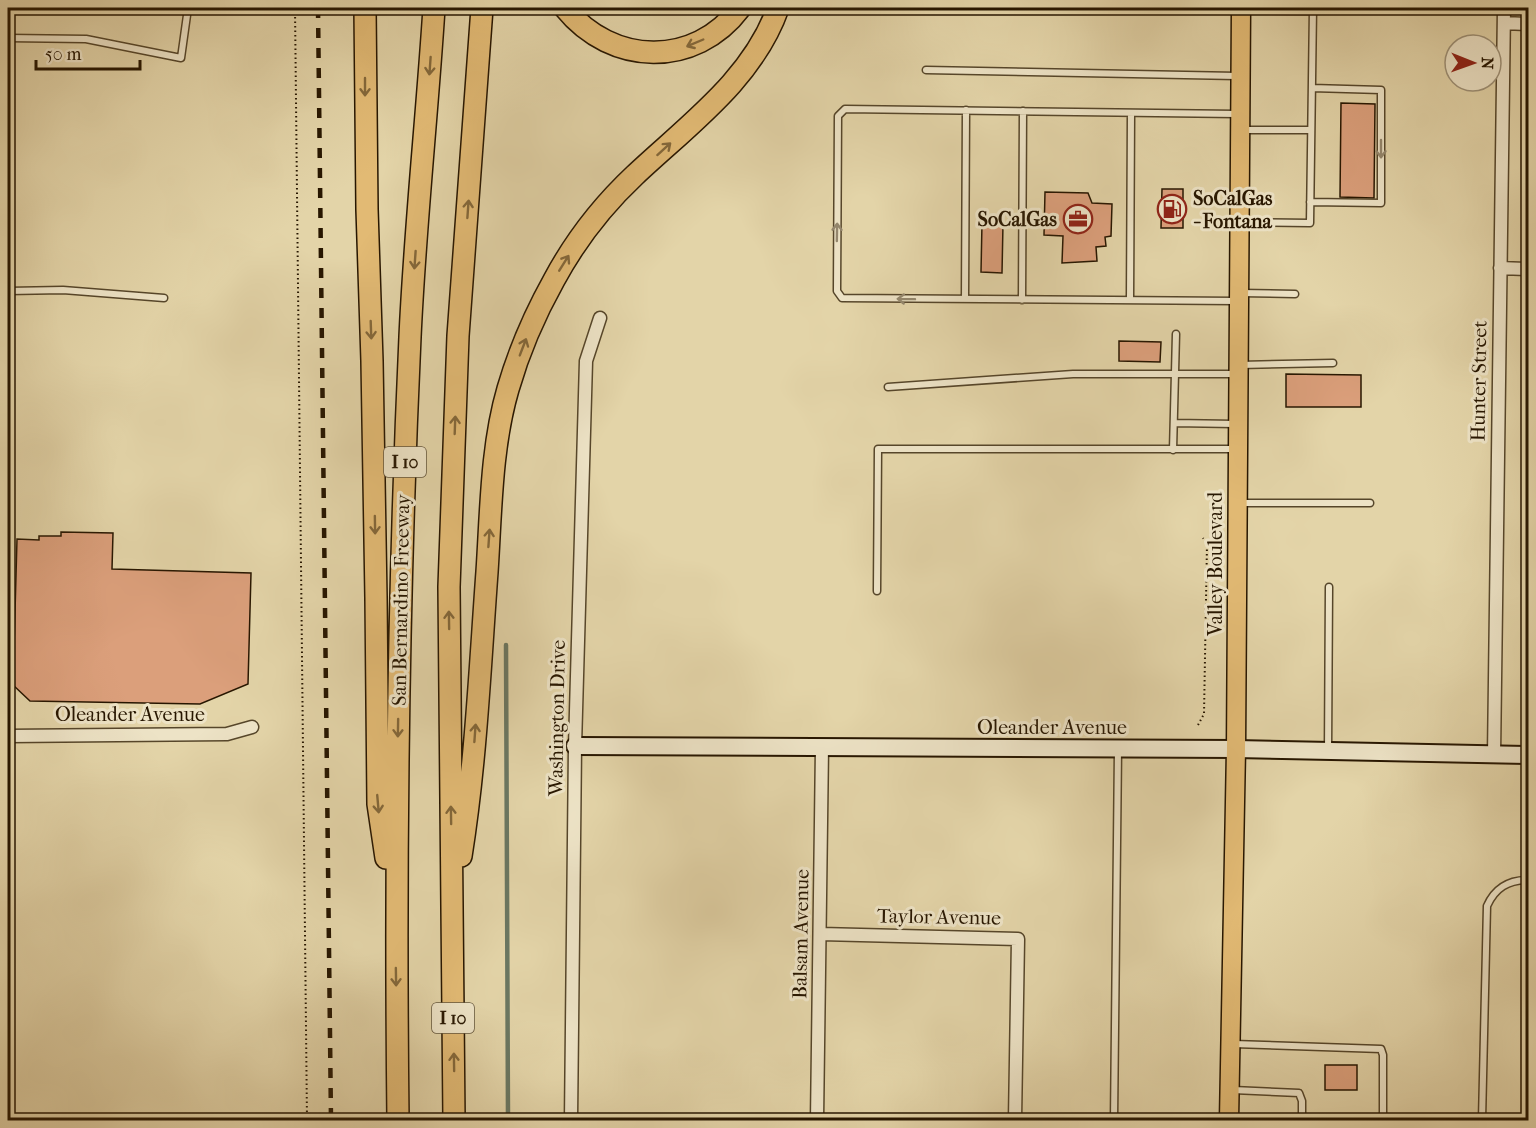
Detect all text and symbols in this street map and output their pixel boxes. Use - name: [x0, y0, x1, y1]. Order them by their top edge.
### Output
- scale bar: [36, 33, 140, 71]
- north arrow: [1443, 33, 1503, 93]
- one-way arrow: [686, 38, 705, 49]
- text: 50 m: [45, 44, 82, 65]
- one-way arrow: [424, 55, 435, 75]
- text: N: [1478, 57, 1497, 70]
- one-way arrow: [360, 76, 371, 96]
- one-way arrow: [1375, 138, 1387, 158]
- one-way arrow: [656, 142, 671, 156]
- place label: SoCalGas - Fontana: [1193, 187, 1273, 233]
- fuel station icon: SoCalGas - Fontana: [1156, 193, 1188, 225]
- one-way arrow: [463, 200, 474, 220]
- office icon: SoCalGas: [1062, 203, 1094, 235]
- place label: SoCalGas: [978, 208, 1058, 231]
- one-way arrow: [831, 223, 843, 243]
- one-way arrow: [409, 250, 420, 270]
- one-way arrow: [559, 255, 571, 272]
- one-way arrow: [897, 293, 917, 305]
- one-way arrow: [365, 319, 376, 339]
- street label: Hunter Street: [1466, 320, 1492, 442]
- one-way arrow: [518, 338, 529, 357]
- one-way arrow: [449, 416, 461, 436]
- road number: I 10: [384, 447, 426, 477]
- street label: Valley Boulevard: [1204, 491, 1227, 637]
- street label: San Bernardino Freeway: [388, 493, 414, 706]
- one-way arrow: [369, 514, 380, 534]
- one-way arrow: [484, 529, 495, 549]
- one-way arrow: [443, 610, 455, 630]
- street label: Washington Drive: [544, 639, 570, 797]
- street label: Oleander Avenue: [55, 703, 205, 726]
- street label: Oleander Avenue: [977, 716, 1127, 739]
- one-way arrow: [392, 717, 404, 737]
- one-way arrow: [470, 723, 481, 743]
- one-way arrow: [373, 793, 384, 813]
- one-way arrow: [445, 805, 457, 825]
- street label: Balsam Avenue: [788, 869, 814, 999]
- street label: Taylor Avenue: [877, 904, 1001, 930]
- one-way arrow: [391, 966, 402, 986]
- road number: I 10: [432, 1003, 474, 1033]
- one-way arrow: [448, 1053, 459, 1073]

